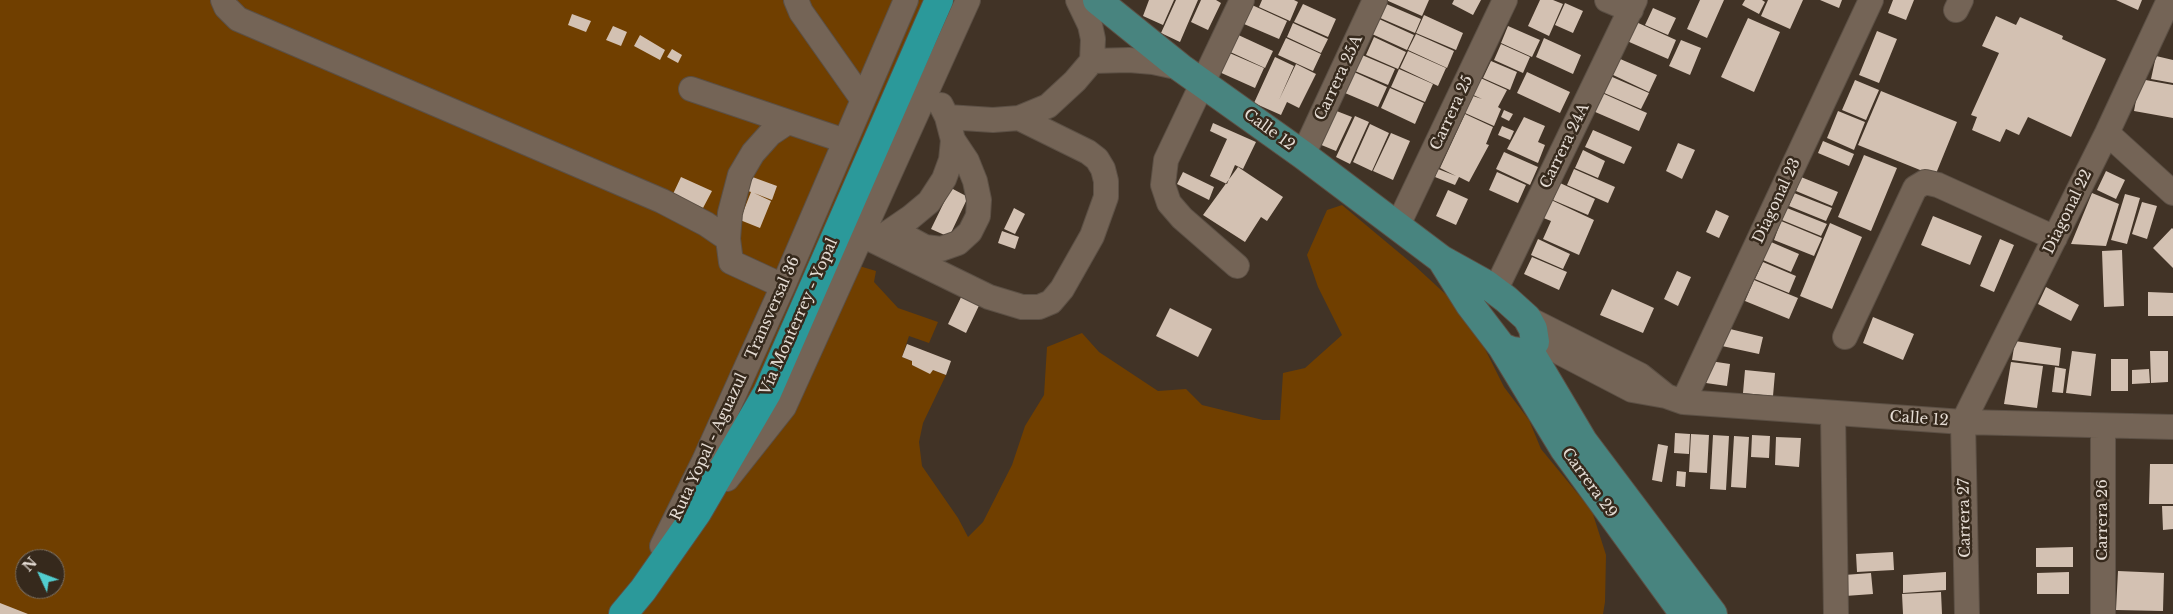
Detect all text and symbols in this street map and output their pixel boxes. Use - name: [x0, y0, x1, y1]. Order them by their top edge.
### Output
- street label: Carrera 25A: [1311, 32, 1367, 124]
- street label: Carrera 25: [1427, 73, 1477, 153]
- street label: Carrera 24A: [1537, 101, 1593, 191]
- street label: Calle 12: [1240, 105, 1298, 155]
- street label: Diagonal 23: [1749, 156, 1805, 246]
- street label: Diagonal 22: [2040, 167, 2096, 257]
- street label: Vía Monterrey - Yopal: [756, 236, 842, 398]
- street label: Transversal 36: [742, 254, 804, 362]
- street label: Ruta Yopal - Aguazul: [667, 370, 751, 524]
- street label: Calle 12: [1889, 408, 1949, 430]
- street label: Carrera 29: [1558, 445, 1620, 521]
- street label: Carrera 27: [1955, 478, 1975, 558]
- street label: Carrera 26: [2094, 479, 2112, 561]
- north arrow: [15, 549, 65, 599]
- text: N: [19, 554, 41, 575]

